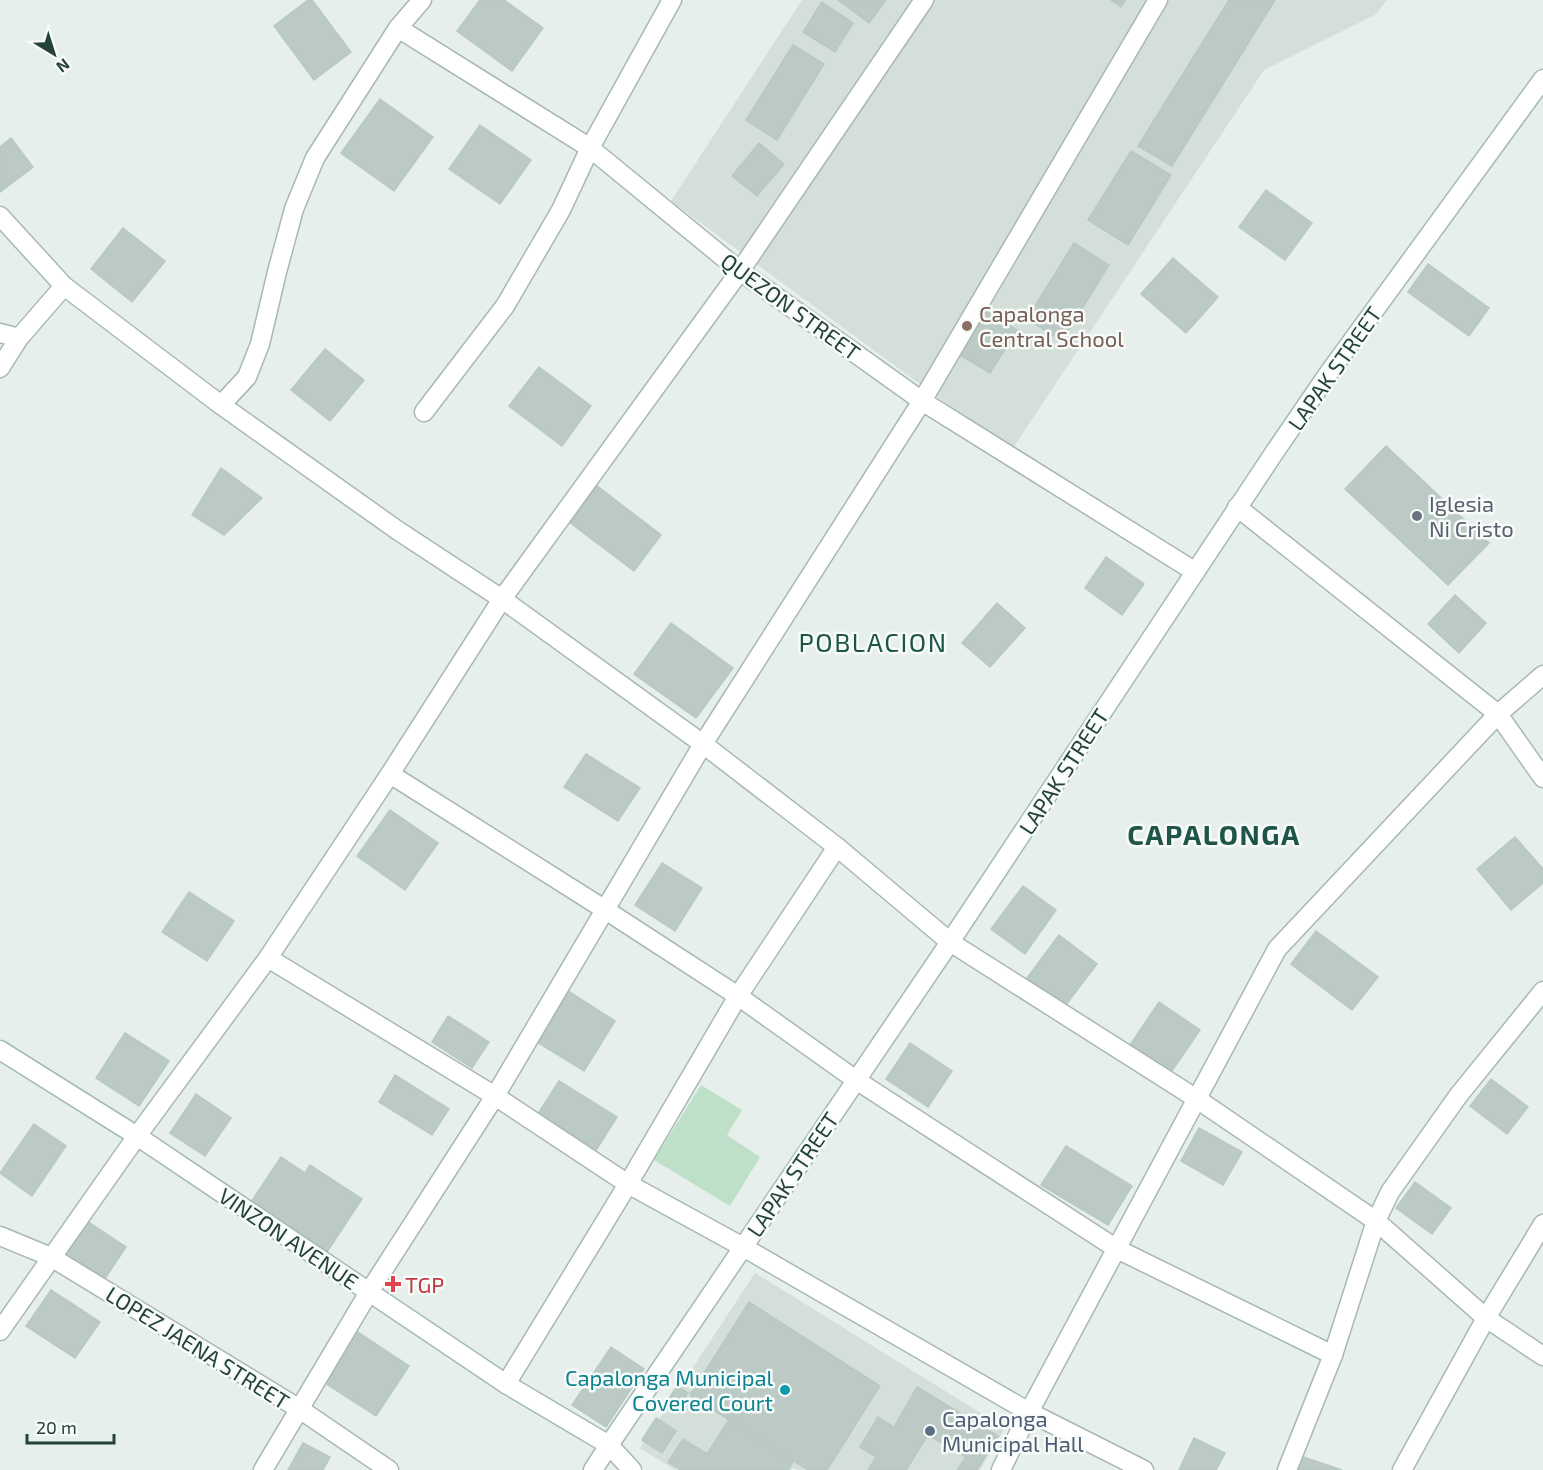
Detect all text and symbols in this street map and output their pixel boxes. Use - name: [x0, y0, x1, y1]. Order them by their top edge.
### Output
- north arrow: [24, 24, 84, 84]
- text: N: [53, 55, 74, 77]
- street label: QUEZON STREET: [716, 247, 866, 366]
- place label: Capalonga Central School: [979, 300, 1124, 351]
- street label: LAPAK STREET: [1282, 301, 1386, 435]
- marker: Capalonga Central School: [960, 319, 974, 333]
- place label: Iglesia Ni Cristo: [1429, 490, 1514, 541]
- marker: Iglesia Ni Cristo: [1410, 509, 1424, 523]
- district label: POBLACION: [798, 626, 948, 657]
- street label: LAPAK STREET: [1013, 703, 1113, 839]
- district label: CAPALONGA: [1127, 817, 1301, 851]
- street label: LAPAK STREET: [741, 1107, 843, 1241]
- street label: VINZON AVENUE: [214, 1182, 364, 1294]
- place label: TGP: [405, 1271, 444, 1297]
- marker: TGP: [386, 1277, 400, 1291]
- street label: LOPEZ JAENA STREET: [102, 1280, 295, 1414]
- place label: Capalonga Municipal Covered Court: [565, 1364, 773, 1415]
- marker: Capalonga Municipal Covered Court: [778, 1383, 792, 1397]
- place label: Capalonga Municipal Hall: [942, 1405, 1084, 1456]
- scale bar: [27, 1407, 114, 1445]
- text: 20 m: [36, 1416, 77, 1438]
- marker: Capalonga Municipal Hall: [923, 1424, 937, 1438]

